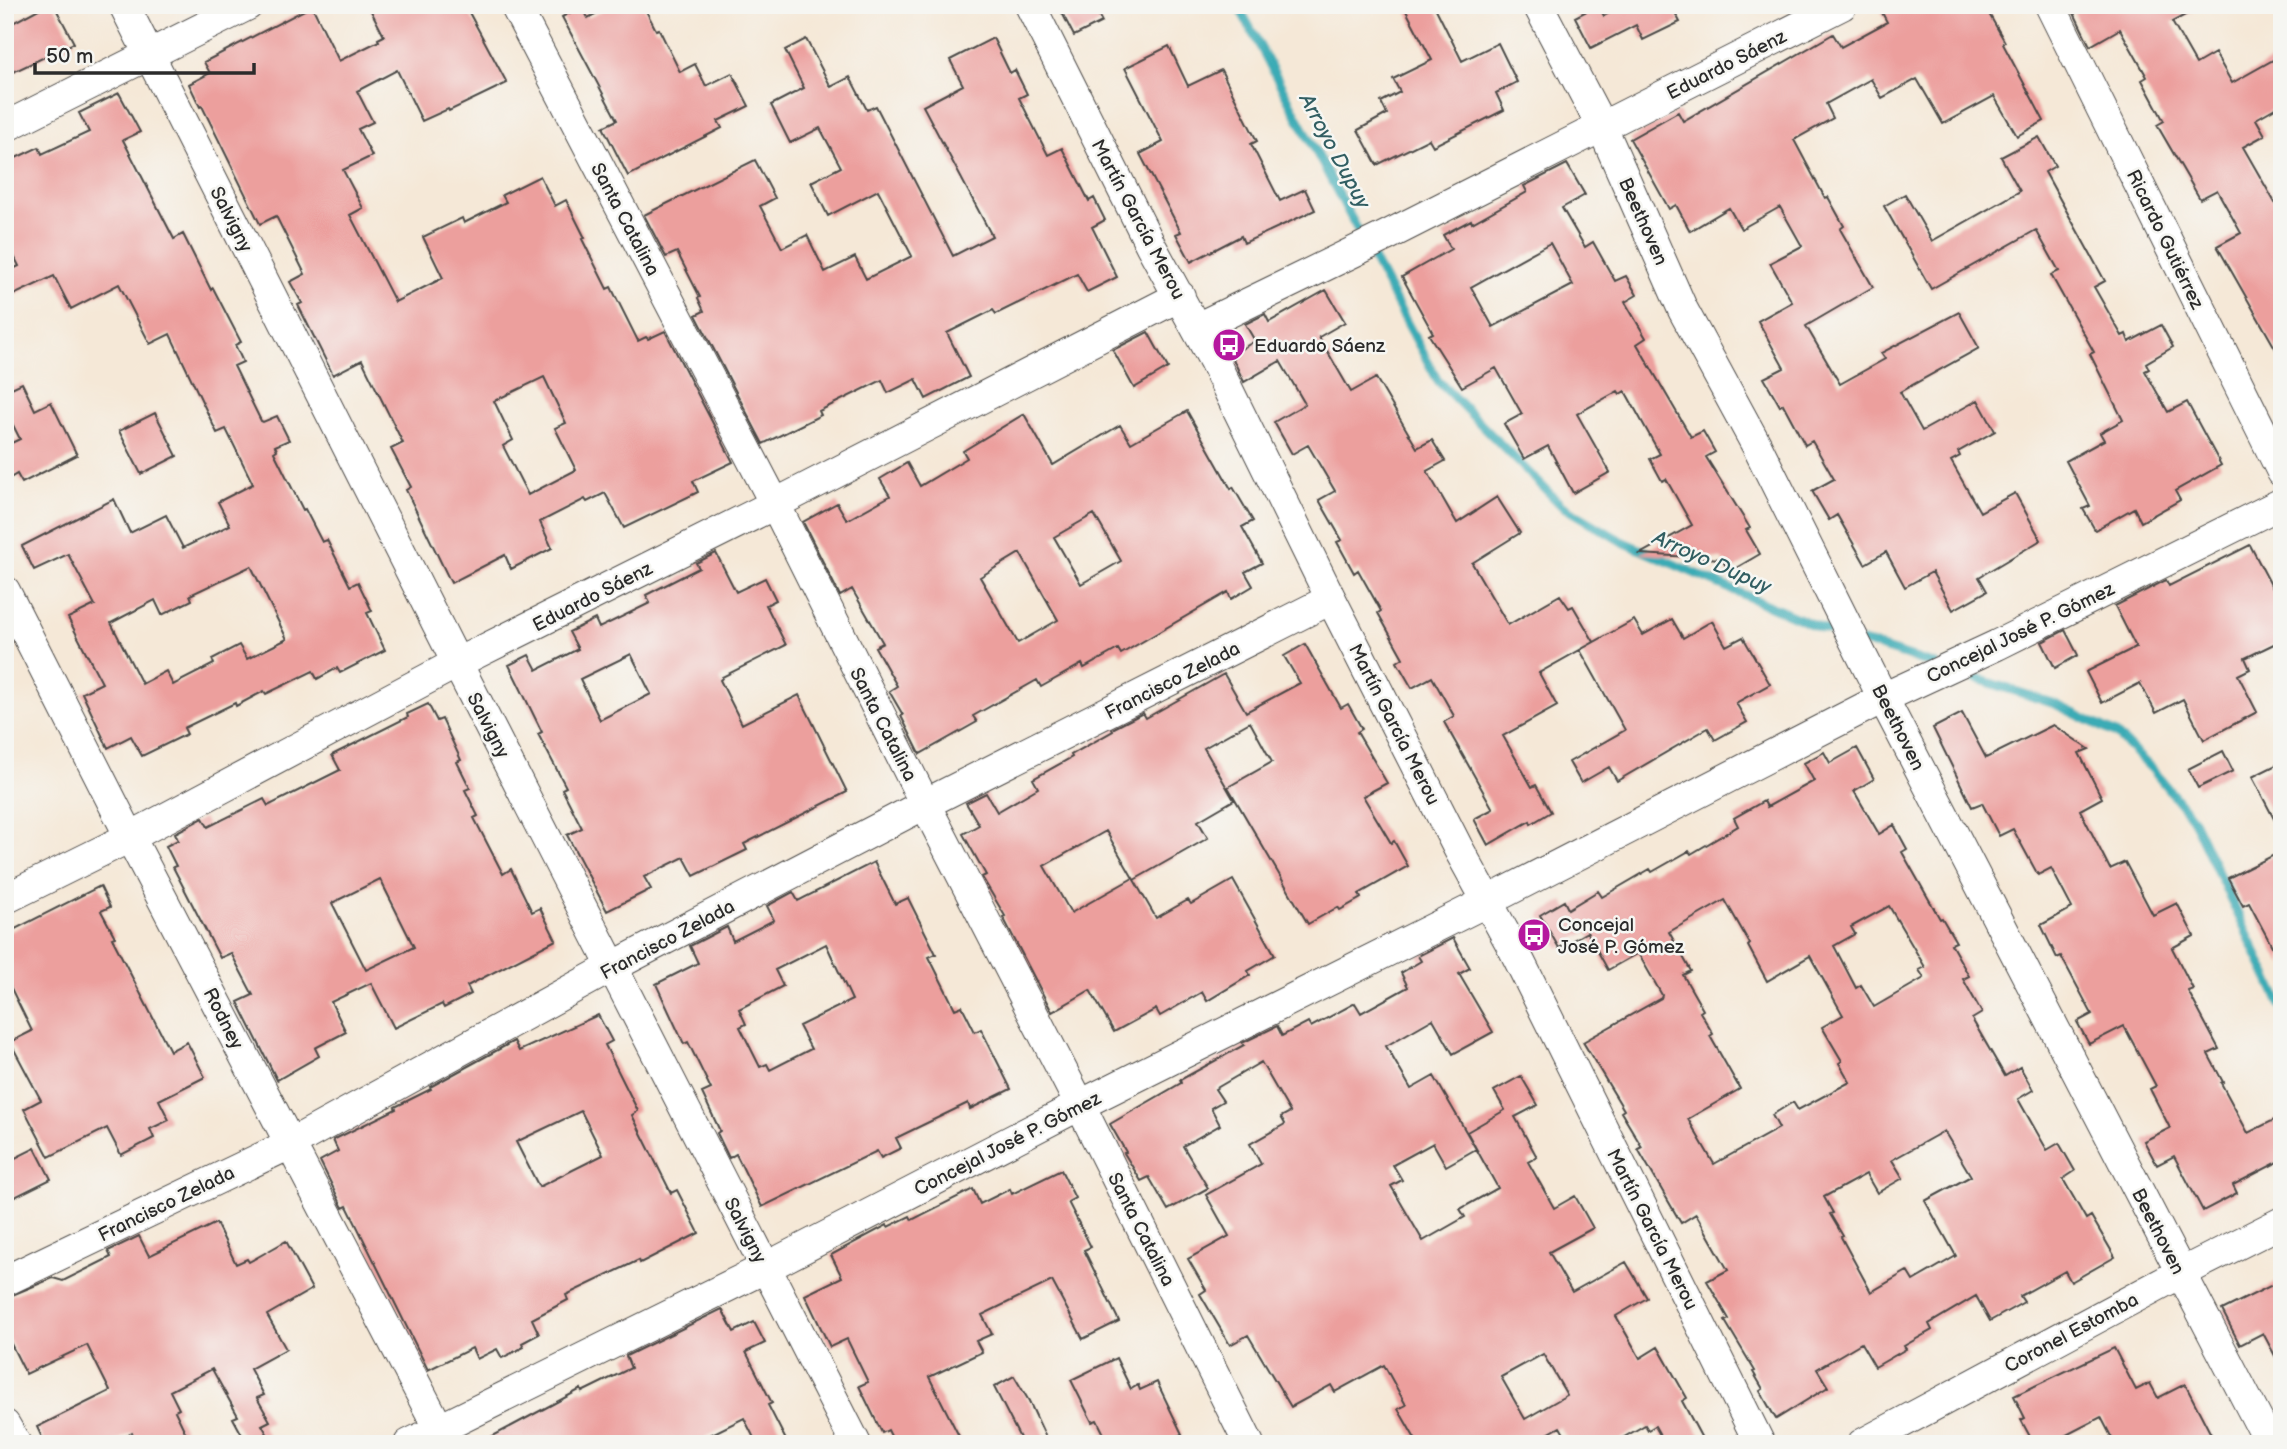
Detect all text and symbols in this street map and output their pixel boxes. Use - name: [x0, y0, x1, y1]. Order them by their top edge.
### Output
- street label: Eduardo Sáenz: [1663, 25, 1791, 105]
- scale bar: [35, 32, 254, 76]
- text: 50 m: [46, 44, 93, 69]
- water label: Arroyo Dupuy: [1293, 89, 1376, 214]
- street label: Martín García Merou: [1086, 136, 1190, 304]
- street label: Santa Catalina: [585, 159, 664, 280]
- street label: Ricardo Gutiérrez: [2121, 166, 2209, 314]
- street label: Beethoven: [1613, 174, 1672, 269]
- street label: Salvigny: [204, 183, 257, 257]
- bus stop icon: Eduardo Sáenz: [1210, 326, 1248, 364]
- place label: Eduardo Sáenz: [1254, 335, 1386, 358]
- water label: Arroyo Dupuy: [1648, 525, 1775, 600]
- street label: Eduardo Sáenz: [529, 557, 657, 637]
- street label: Concejal José P. Gómez: [1923, 577, 2119, 689]
- street label: Francisco Zelada: [1101, 637, 1244, 725]
- street label: Martín García Merou: [1343, 640, 1444, 809]
- street label: Santa Catalina: [844, 664, 921, 785]
- street label: Beethoven: [1866, 681, 1929, 775]
- street label: Salvigny: [461, 689, 514, 763]
- street label: Francisco Zelada: [597, 895, 739, 985]
- place label: Concejal José P. Gómez: [1558, 914, 1685, 959]
- bus stop icon: Concejal José P. Gómez: [1515, 916, 1553, 954]
- street label: Rodney: [198, 984, 248, 1053]
- street label: Concejal José P. Gómez: [911, 1087, 1106, 1201]
- street label: Martín García Merou: [1601, 1145, 1702, 1314]
- street label: Francisco Zelada: [95, 1161, 239, 1247]
- street label: Santa Catalina: [1102, 1169, 1179, 1290]
- street label: Beethoven: [2126, 1185, 2189, 1279]
- street label: Salvigny: [718, 1194, 771, 1268]
- street label: Coronel Estomba: [2001, 1288, 2143, 1378]

